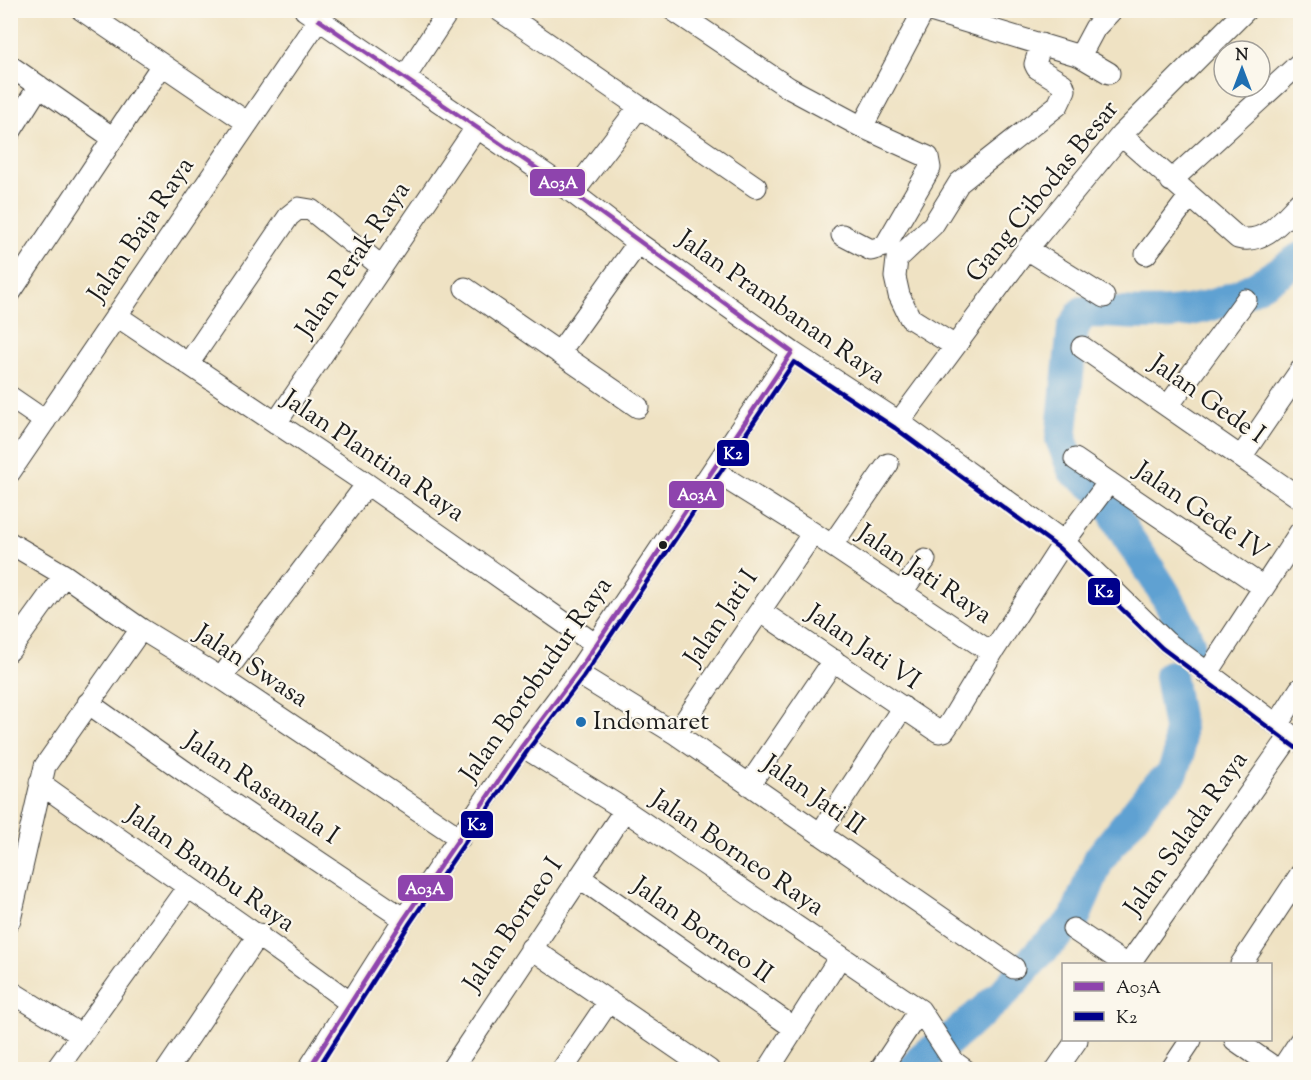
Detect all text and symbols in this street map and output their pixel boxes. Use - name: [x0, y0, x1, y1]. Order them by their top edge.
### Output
- north arrow: [1212, 39, 1272, 99]
- text: N: [1236, 45, 1249, 68]
- street label: Gang Cibodas Besar: [958, 93, 1128, 291]
- street label: Jalan Baja Raya: [79, 150, 204, 312]
- line badge: A03A: [529, 168, 586, 197]
- text: A03A: [538, 173, 578, 196]
- street label: Jalan Perak Raya: [287, 174, 420, 347]
- street label: Jalan Prambanan Raya: [668, 221, 893, 394]
- street label: Jalan Gede I: [1140, 345, 1273, 454]
- street label: Jalan Plantina Raya: [273, 381, 472, 532]
- line badge: K2: [716, 439, 750, 467]
- text: K2: [723, 444, 743, 467]
- street label: Jalan Gede IV: [1125, 452, 1275, 571]
- line badge: A03A: [668, 480, 725, 509]
- text: A03A: [677, 485, 717, 508]
- street label: Jalan Jati Raya: [847, 515, 999, 634]
- unlabelled marker: [657, 539, 669, 551]
- street label: Jalan Jati I: [675, 562, 768, 675]
- street label: Jalan Borobudur Raya: [451, 570, 622, 792]
- line badge: K2: [1087, 577, 1121, 606]
- text: K2: [1094, 582, 1114, 605]
- street label: Jalan Jati VI: [797, 595, 928, 700]
- street label: Jalan Swasa: [185, 615, 315, 718]
- place label: Indomaret: [593, 704, 709, 741]
- marker: Indomaret: [574, 715, 588, 729]
- street label: Jalan Rasamala I: [175, 722, 346, 855]
- street label: Jalan Salada Raya: [1115, 744, 1258, 925]
- street label: Jalan Jati II: [752, 746, 872, 845]
- street label: Jalan Borneo Raya: [641, 781, 831, 926]
- street label: Jalan Bambu Raya: [116, 797, 302, 942]
- line badge: K2: [460, 810, 494, 839]
- text: K2: [467, 815, 487, 838]
- street label: Jalan Borneo I: [454, 850, 573, 1001]
- street label: Jalan Borneo II: [623, 868, 780, 993]
- line badge: A03A: [397, 874, 454, 902]
- text: A03A: [405, 879, 445, 902]
- legend: [1062, 963, 1272, 1041]
- text: A03A: [1116, 976, 1162, 1002]
- text: K2: [1116, 1006, 1138, 1032]

